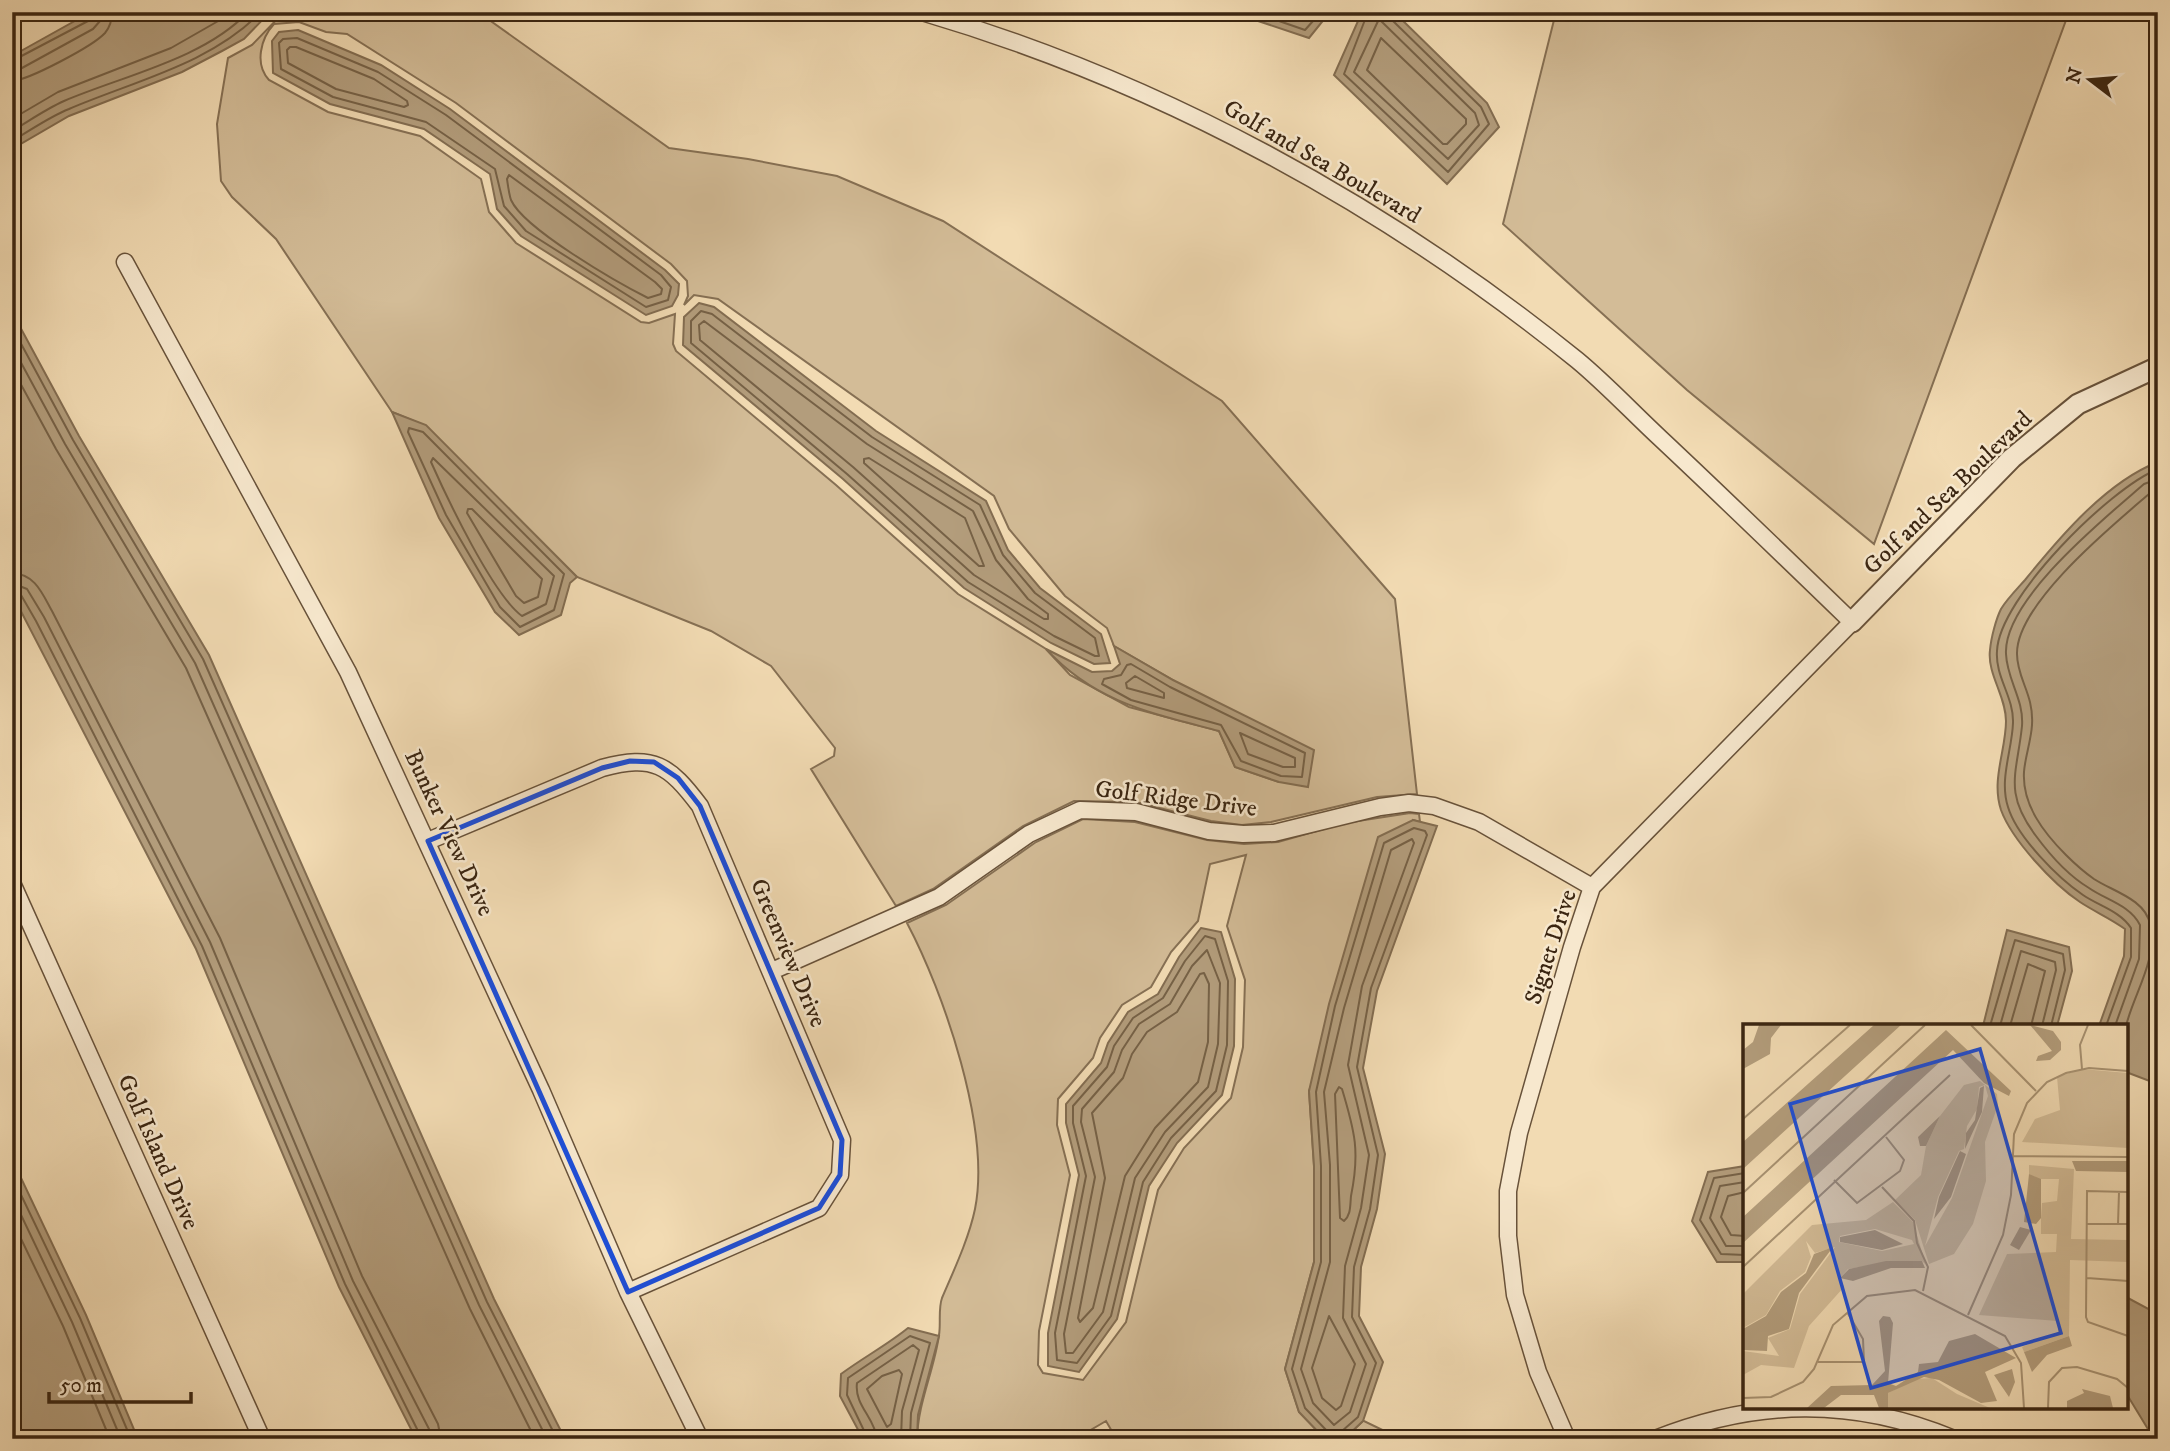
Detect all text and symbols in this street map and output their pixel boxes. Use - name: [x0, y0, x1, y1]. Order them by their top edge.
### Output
- north arrow: [2054, 46, 2124, 116]
- text: N: [2062, 65, 2088, 86]
- street label: Golf and Sea Boulevard: [1218, 93, 1426, 231]
- street label: Golf and Sea Boulevard: [1857, 405, 2039, 581]
- street label: Bunker View Drive: [397, 745, 501, 921]
- street label: Golf Ridge Drive: [1093, 774, 1259, 824]
- street label: Greenview Drive: [743, 874, 833, 1032]
- street label: Signet Drive: [1518, 886, 1584, 1008]
- inset map: [1743, 1024, 2128, 1409]
- street label: Golf Island Drive: [110, 1070, 206, 1234]
- scale bar: [49, 1360, 191, 1404]
- text: 50 m: [60, 1373, 102, 1399]

